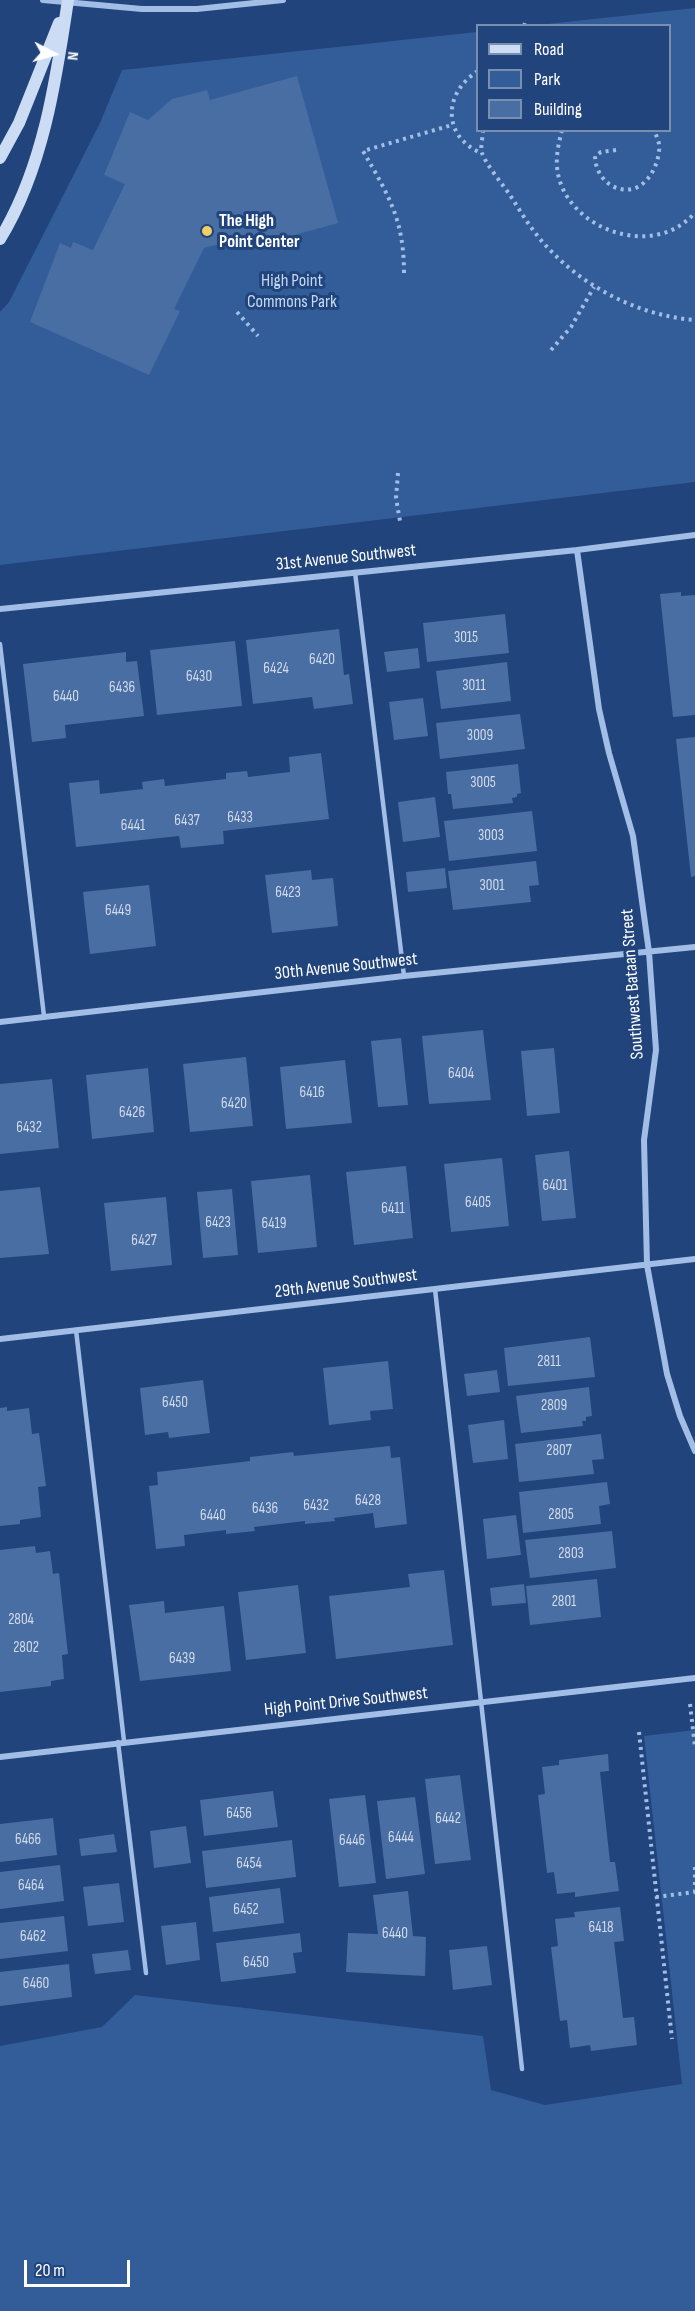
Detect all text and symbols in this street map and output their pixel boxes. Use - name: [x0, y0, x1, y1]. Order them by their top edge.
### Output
- north arrow: [24, 24, 84, 84]
- legend: [476, 24, 671, 132]
- text: Road: [534, 39, 564, 60]
- text: N: [63, 51, 82, 61]
- text: Park: [534, 69, 560, 90]
- text: Building: [534, 99, 582, 120]
- place label: The High Point Center: [219, 210, 299, 252]
- marker: The High Point Center: [200, 224, 214, 238]
- park label: High Point Commons Park: [247, 270, 337, 312]
- street label: 31st Avenue Southwest: [275, 540, 417, 576]
- house number: 3015: [454, 629, 478, 647]
- house number: 6420: [309, 651, 335, 669]
- house number: 6424: [263, 660, 289, 678]
- house number: 6430: [186, 668, 212, 686]
- house number: 3011: [462, 677, 486, 695]
- house number: 6436: [109, 679, 135, 697]
- house number: 6440: [53, 688, 79, 706]
- house number: 3009: [467, 727, 493, 745]
- house number: 3005: [470, 774, 496, 792]
- house number: 6433: [227, 809, 253, 827]
- house number: 6437: [174, 812, 200, 830]
- house number: 6441: [121, 817, 145, 835]
- house number: 3003: [478, 827, 504, 845]
- house number: 3001: [480, 877, 504, 895]
- house number: 6423: [275, 884, 301, 902]
- house number: 6449: [105, 902, 131, 920]
- street label: Southwest Bataan Street: [617, 908, 649, 1060]
- street label: 30th Avenue Southwest: [273, 949, 419, 985]
- house number: 6404: [448, 1065, 474, 1083]
- house number: 6416: [300, 1084, 324, 1102]
- house number: 6420: [221, 1095, 247, 1113]
- house number: 6426: [119, 1104, 145, 1122]
- house number: 6432: [16, 1119, 42, 1137]
- house number: 6401: [542, 1177, 568, 1195]
- house number: 6405: [465, 1194, 491, 1212]
- house number: 6411: [381, 1200, 405, 1218]
- house number: 6423: [205, 1214, 231, 1232]
- house number: 6419: [261, 1215, 287, 1233]
- house number: 6427: [131, 1232, 157, 1250]
- street label: 29th Avenue Southwest: [273, 1265, 419, 1303]
- house number: 2811: [537, 1353, 561, 1371]
- house number: 6450: [162, 1394, 188, 1412]
- house number: 2809: [541, 1397, 567, 1415]
- house number: 2807: [546, 1442, 572, 1460]
- house number: 6428: [355, 1492, 381, 1510]
- house number: 6432: [303, 1497, 329, 1515]
- house number: 6436: [252, 1500, 278, 1518]
- house number: 2805: [548, 1506, 574, 1524]
- house number: 6440: [200, 1507, 226, 1525]
- house number: 2803: [558, 1545, 584, 1563]
- house number: 2801: [552, 1593, 576, 1611]
- house number: 2804: [8, 1611, 34, 1629]
- house number: 2802: [13, 1639, 39, 1657]
- house number: 6439: [169, 1650, 195, 1668]
- street label: High Point Drive Southwest: [263, 1683, 429, 1721]
- house number: 6456: [226, 1805, 252, 1823]
- house number: 6442: [435, 1810, 461, 1828]
- house number: 6444: [388, 1829, 414, 1847]
- house number: 6466: [15, 1831, 41, 1849]
- house number: 6446: [339, 1832, 365, 1850]
- house number: 6454: [236, 1855, 262, 1873]
- house number: 6464: [18, 1877, 44, 1895]
- house number: 6452: [233, 1901, 259, 1919]
- house number: 6418: [589, 1919, 613, 1937]
- house number: 6440: [382, 1925, 408, 1943]
- house number: 6462: [20, 1928, 46, 1946]
- house number: 6450: [243, 1954, 269, 1972]
- house number: 6460: [23, 1975, 49, 1993]
- scale bar: [27, 2248, 134, 2286]
- text: 20 m: [35, 2260, 65, 2281]

